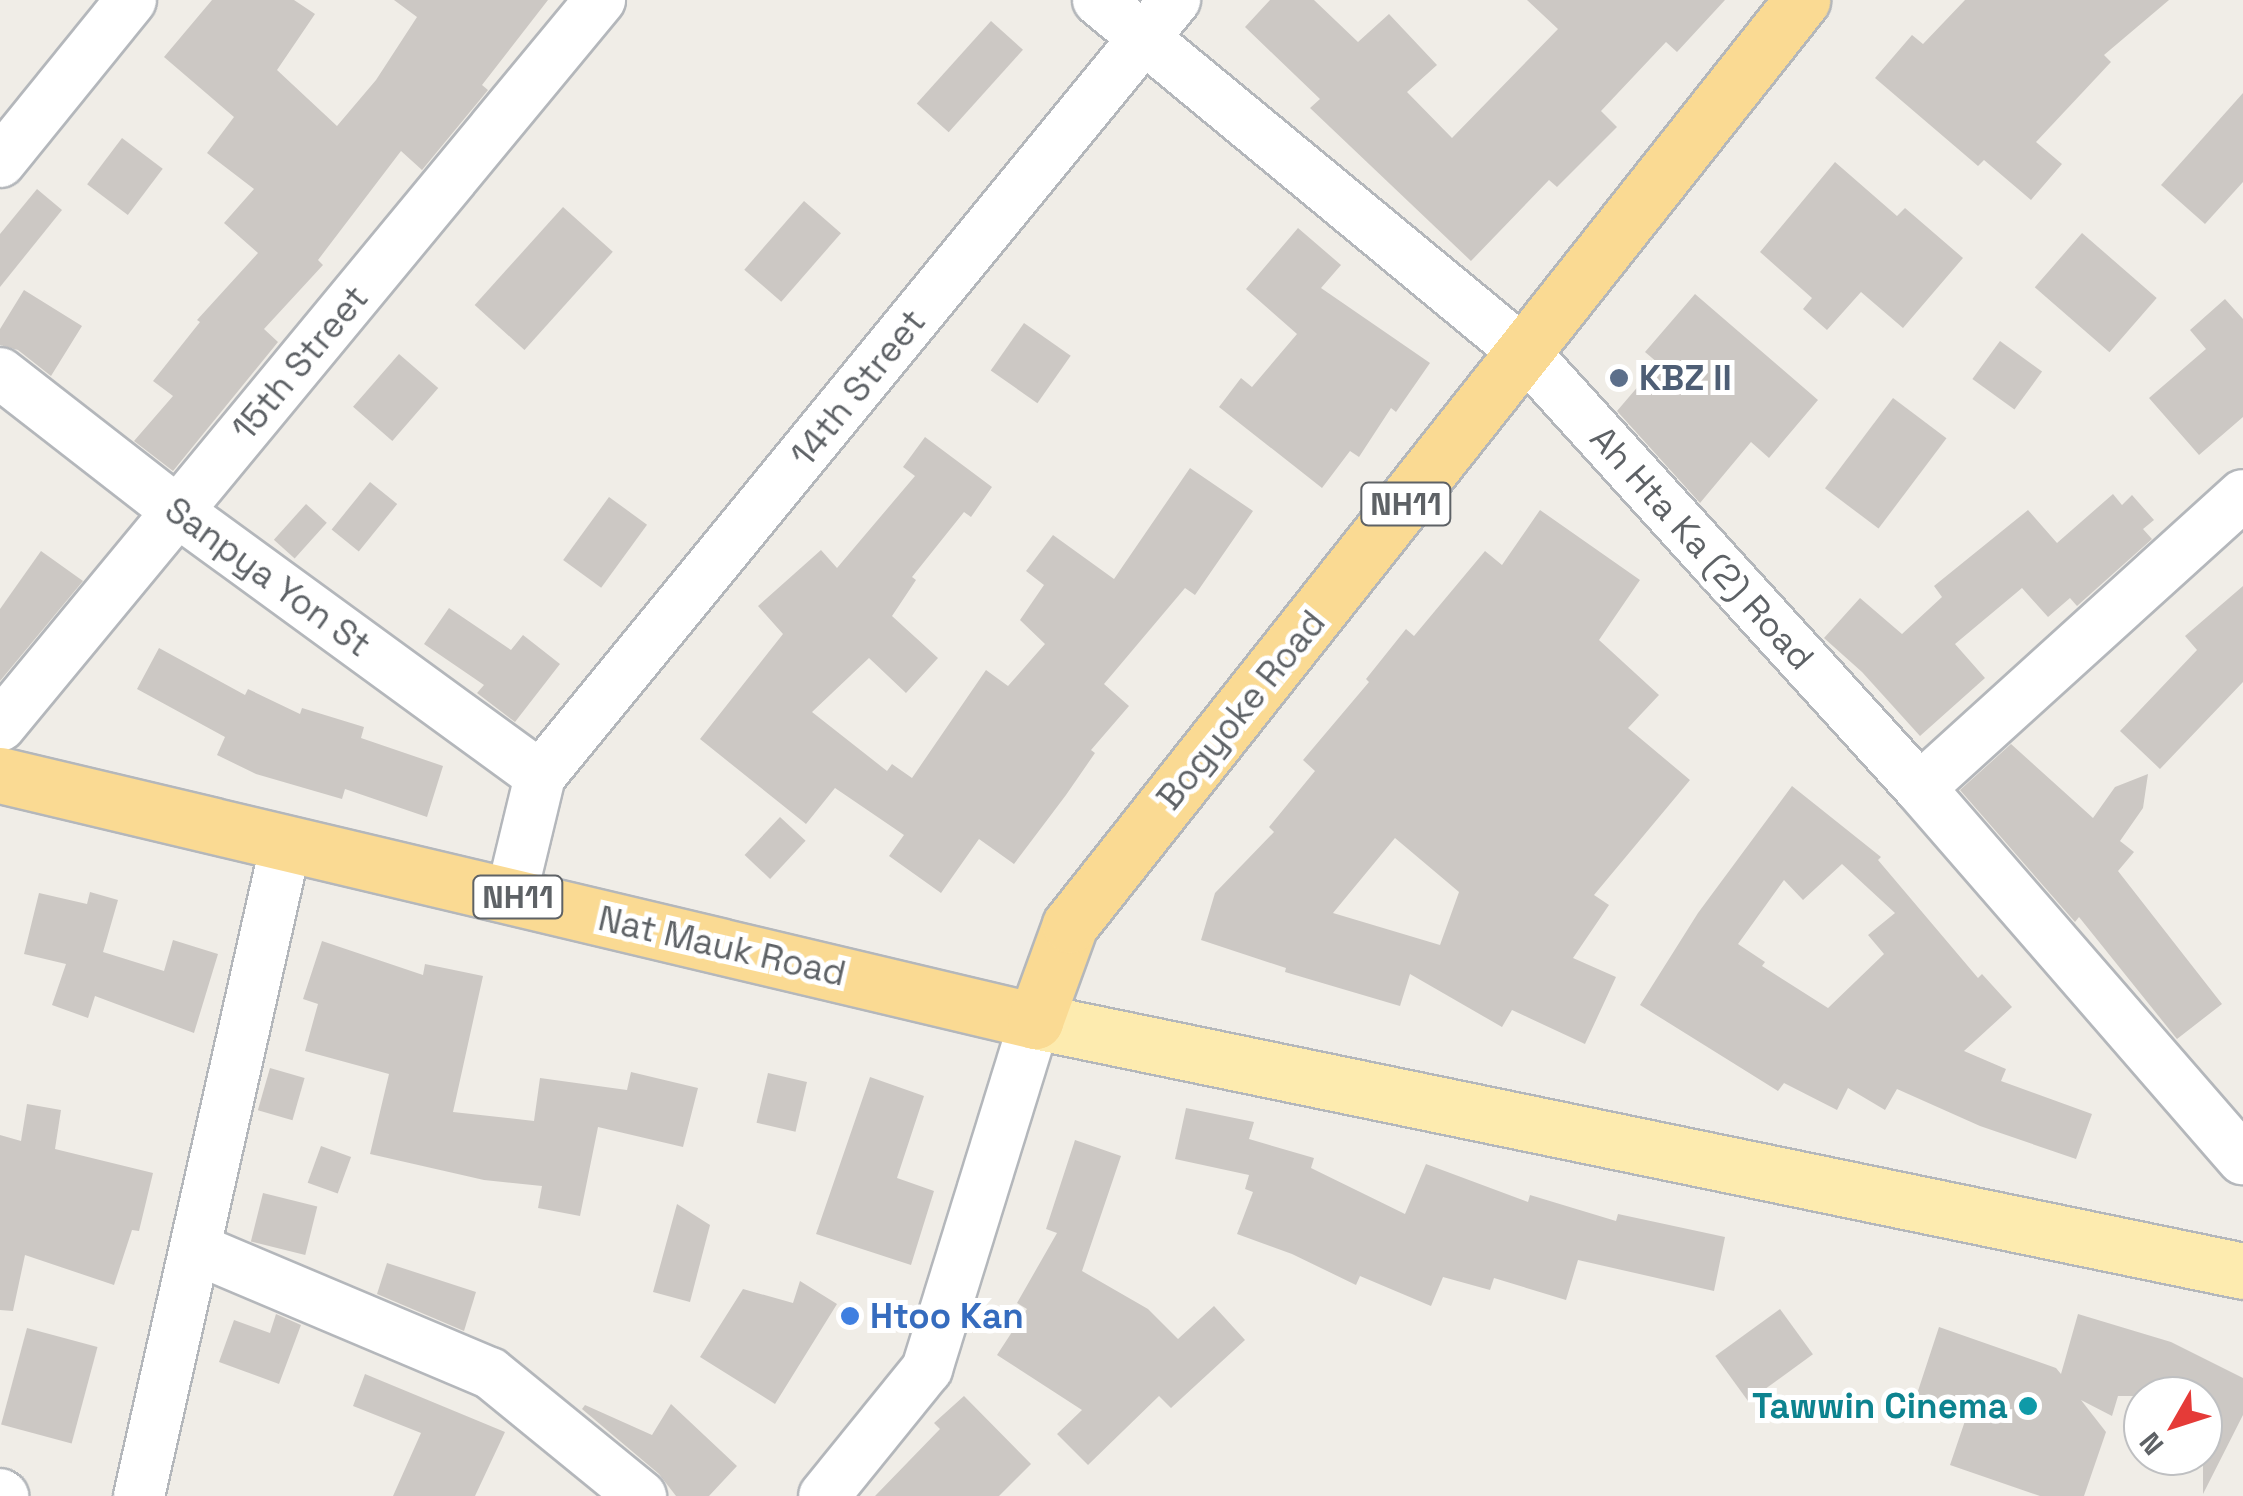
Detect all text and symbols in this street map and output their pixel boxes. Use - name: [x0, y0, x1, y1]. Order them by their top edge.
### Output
- street label: 15th Street: [223, 277, 377, 449]
- street label: 14th Street: [782, 301, 934, 475]
- place label: KBZ II: [1639, 357, 1732, 399]
- marker: KBZ II: [1608, 367, 1630, 389]
- street label: Ah Hta Ka (2) Road: [1582, 418, 1822, 678]
- road number: NH11: [1358, 477, 1454, 531]
- street label: Sanpya Yon St: [157, 488, 379, 666]
- street label: Bogyoke Road: [1148, 602, 1334, 818]
- road number: NH11: [470, 870, 566, 924]
- street label: Nat Mauk Road: [594, 897, 850, 995]
- place label: Htoo Kan: [870, 1295, 1024, 1337]
- marker: Htoo Kan: [839, 1305, 861, 1327]
- north arrow: [2123, 1376, 2223, 1476]
- place label: Tawwin Cinema: [1752, 1385, 2008, 1427]
- marker: Tawwin Cinema: [2017, 1395, 2039, 1417]
- text: N: [2131, 1425, 2171, 1462]

